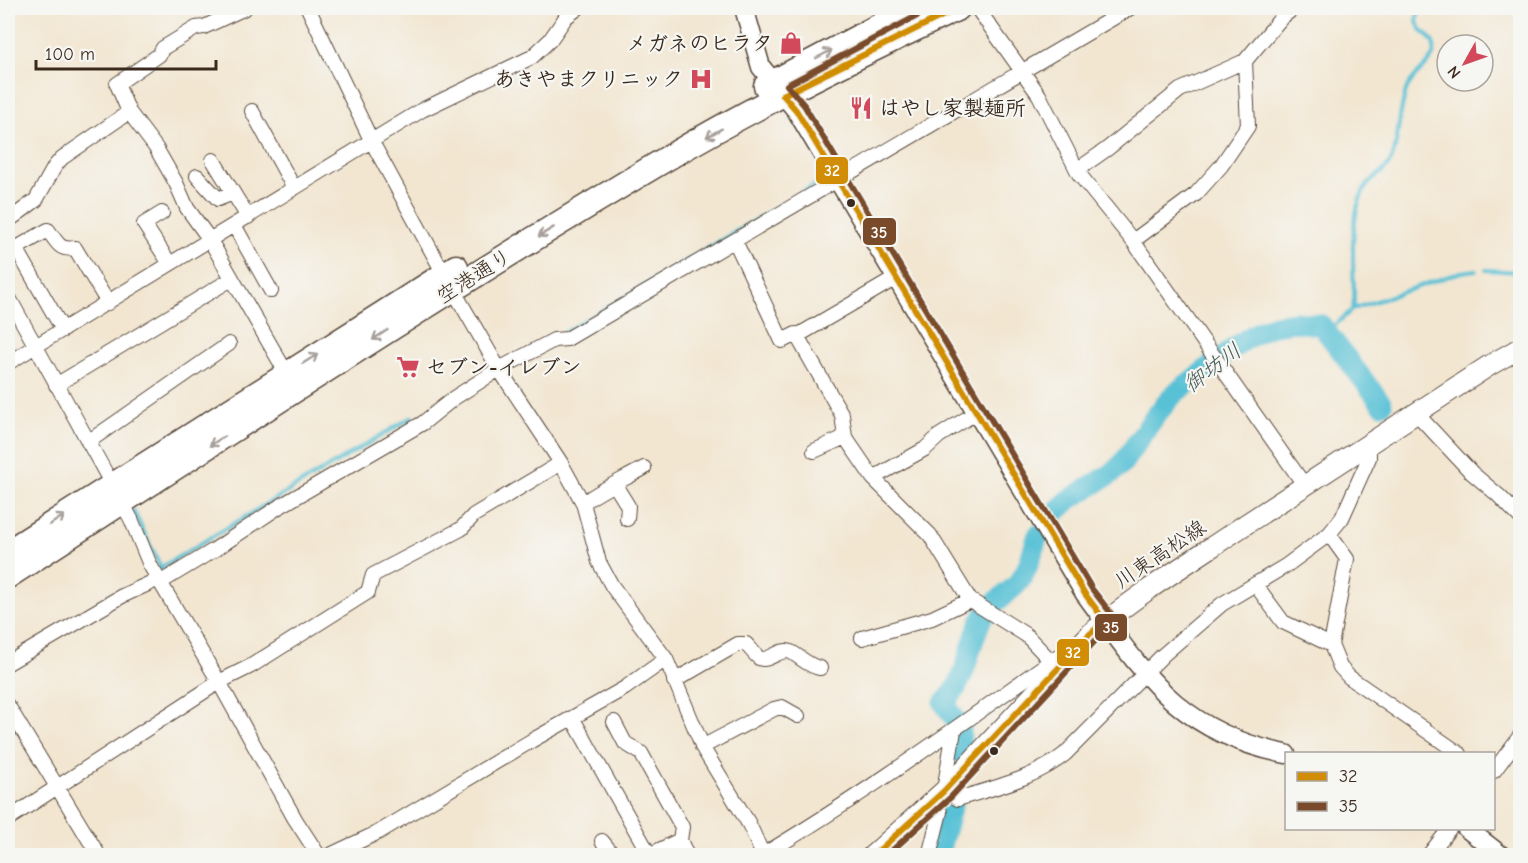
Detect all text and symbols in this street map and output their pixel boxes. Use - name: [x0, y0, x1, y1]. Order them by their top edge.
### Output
- shop icon: メガネのヒラタ: [778, 30, 804, 56]
- place label: メガネのヒラタ: [626, 31, 773, 55]
- scale bar: [36, 33, 216, 71]
- north arrow: [1435, 33, 1495, 93]
- text: 100 m: [45, 44, 95, 65]
- one-way arrow: [815, 47, 833, 59]
- text: N: [1444, 62, 1465, 82]
- hospital icon: あきやまクリニック: [688, 66, 714, 92]
- place label: あきやまクリニック: [494, 67, 683, 91]
- restaurant icon: はやし家製麺所: [848, 95, 874, 121]
- place label: はやし家製麺所: [879, 96, 1026, 120]
- one-way arrow: [705, 128, 723, 139]
- line badge: 32: [815, 156, 849, 185]
- text: 32: [824, 162, 840, 180]
- unlabelled marker: [845, 197, 857, 209]
- line badge: 35: [862, 217, 897, 246]
- text: 35: [871, 224, 887, 242]
- one-way arrow: [538, 227, 555, 239]
- street label: 空港通り: [432, 244, 516, 308]
- one-way arrow: [372, 329, 389, 342]
- water label: 御坊川: [1178, 338, 1247, 398]
- one-way arrow: [301, 353, 318, 365]
- supermarket icon: セブン-イレブン: [395, 354, 421, 380]
- place label: セブン-イレブン: [426, 355, 582, 379]
- one-way arrow: [209, 435, 225, 447]
- one-way arrow: [48, 514, 65, 526]
- street label: 川東高松線: [1110, 515, 1210, 593]
- line badge: 35: [1094, 613, 1128, 642]
- text: 35: [1103, 619, 1119, 637]
- line badge: 32: [1056, 638, 1090, 667]
- text: 32: [1065, 644, 1081, 662]
- unlabelled marker: [988, 745, 1000, 757]
- legend: [1285, 752, 1495, 830]
- text: 32: [1339, 766, 1358, 787]
- text: 35: [1339, 796, 1358, 817]

